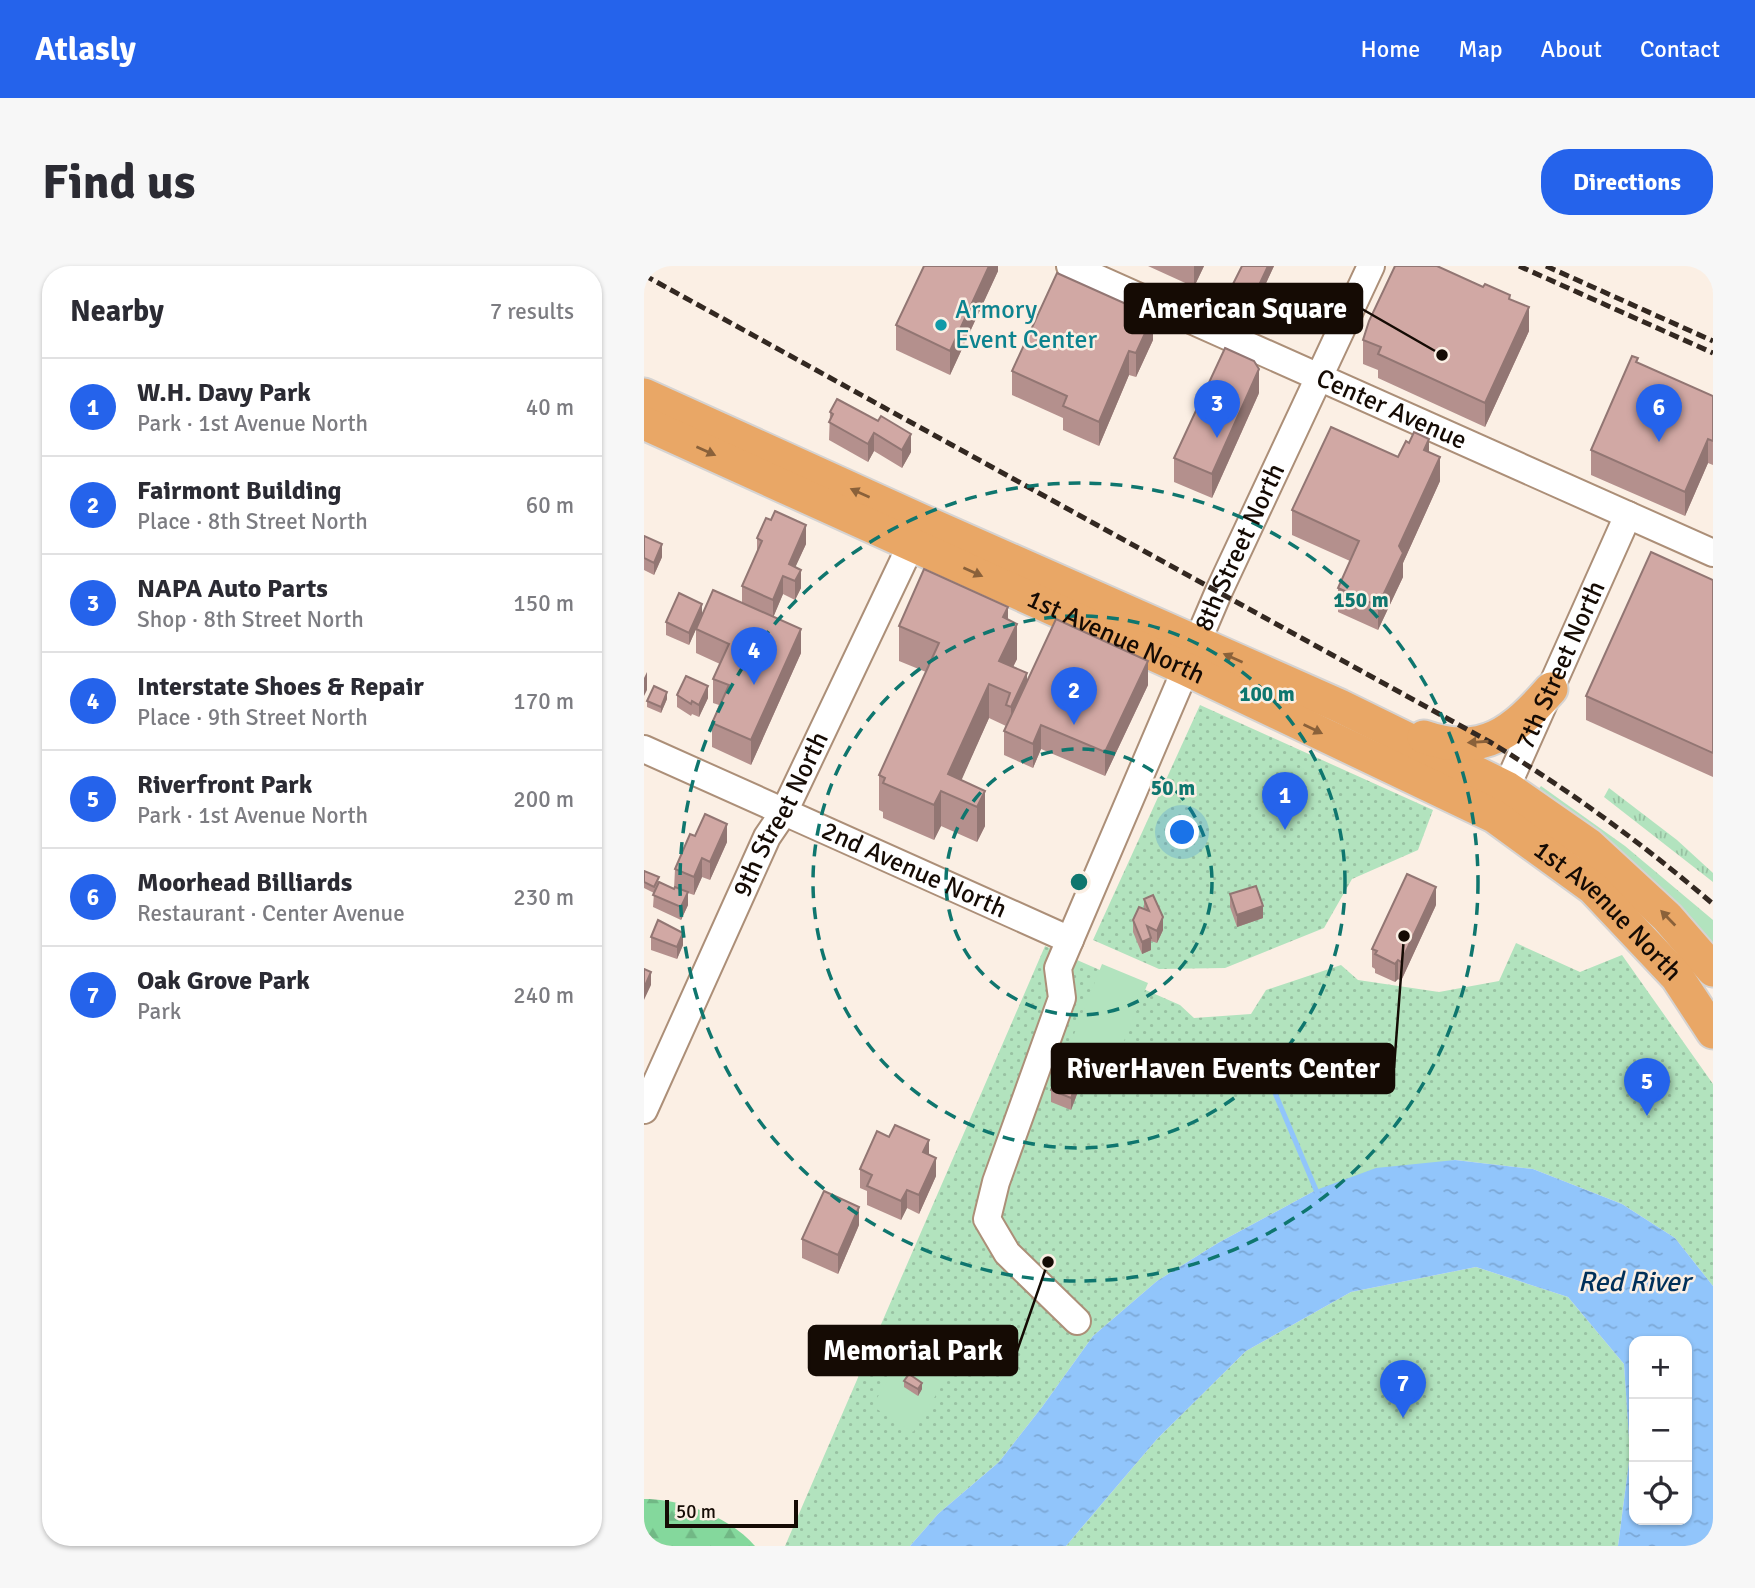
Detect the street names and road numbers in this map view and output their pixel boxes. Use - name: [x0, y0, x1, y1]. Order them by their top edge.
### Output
- street label: Center Avenue: [1311, 362, 1472, 457]
- street label: 8th Street North: [1188, 459, 1292, 636]
- street label: 7th Street North: [1509, 576, 1612, 754]
- street label: 1st Avenue North: [1022, 583, 1210, 692]
- street label: 9th Street North: [726, 727, 836, 902]
- street label: 2nd Avenue North: [817, 815, 1012, 925]
- street label: 1st Avenue North: [1527, 834, 1688, 988]

